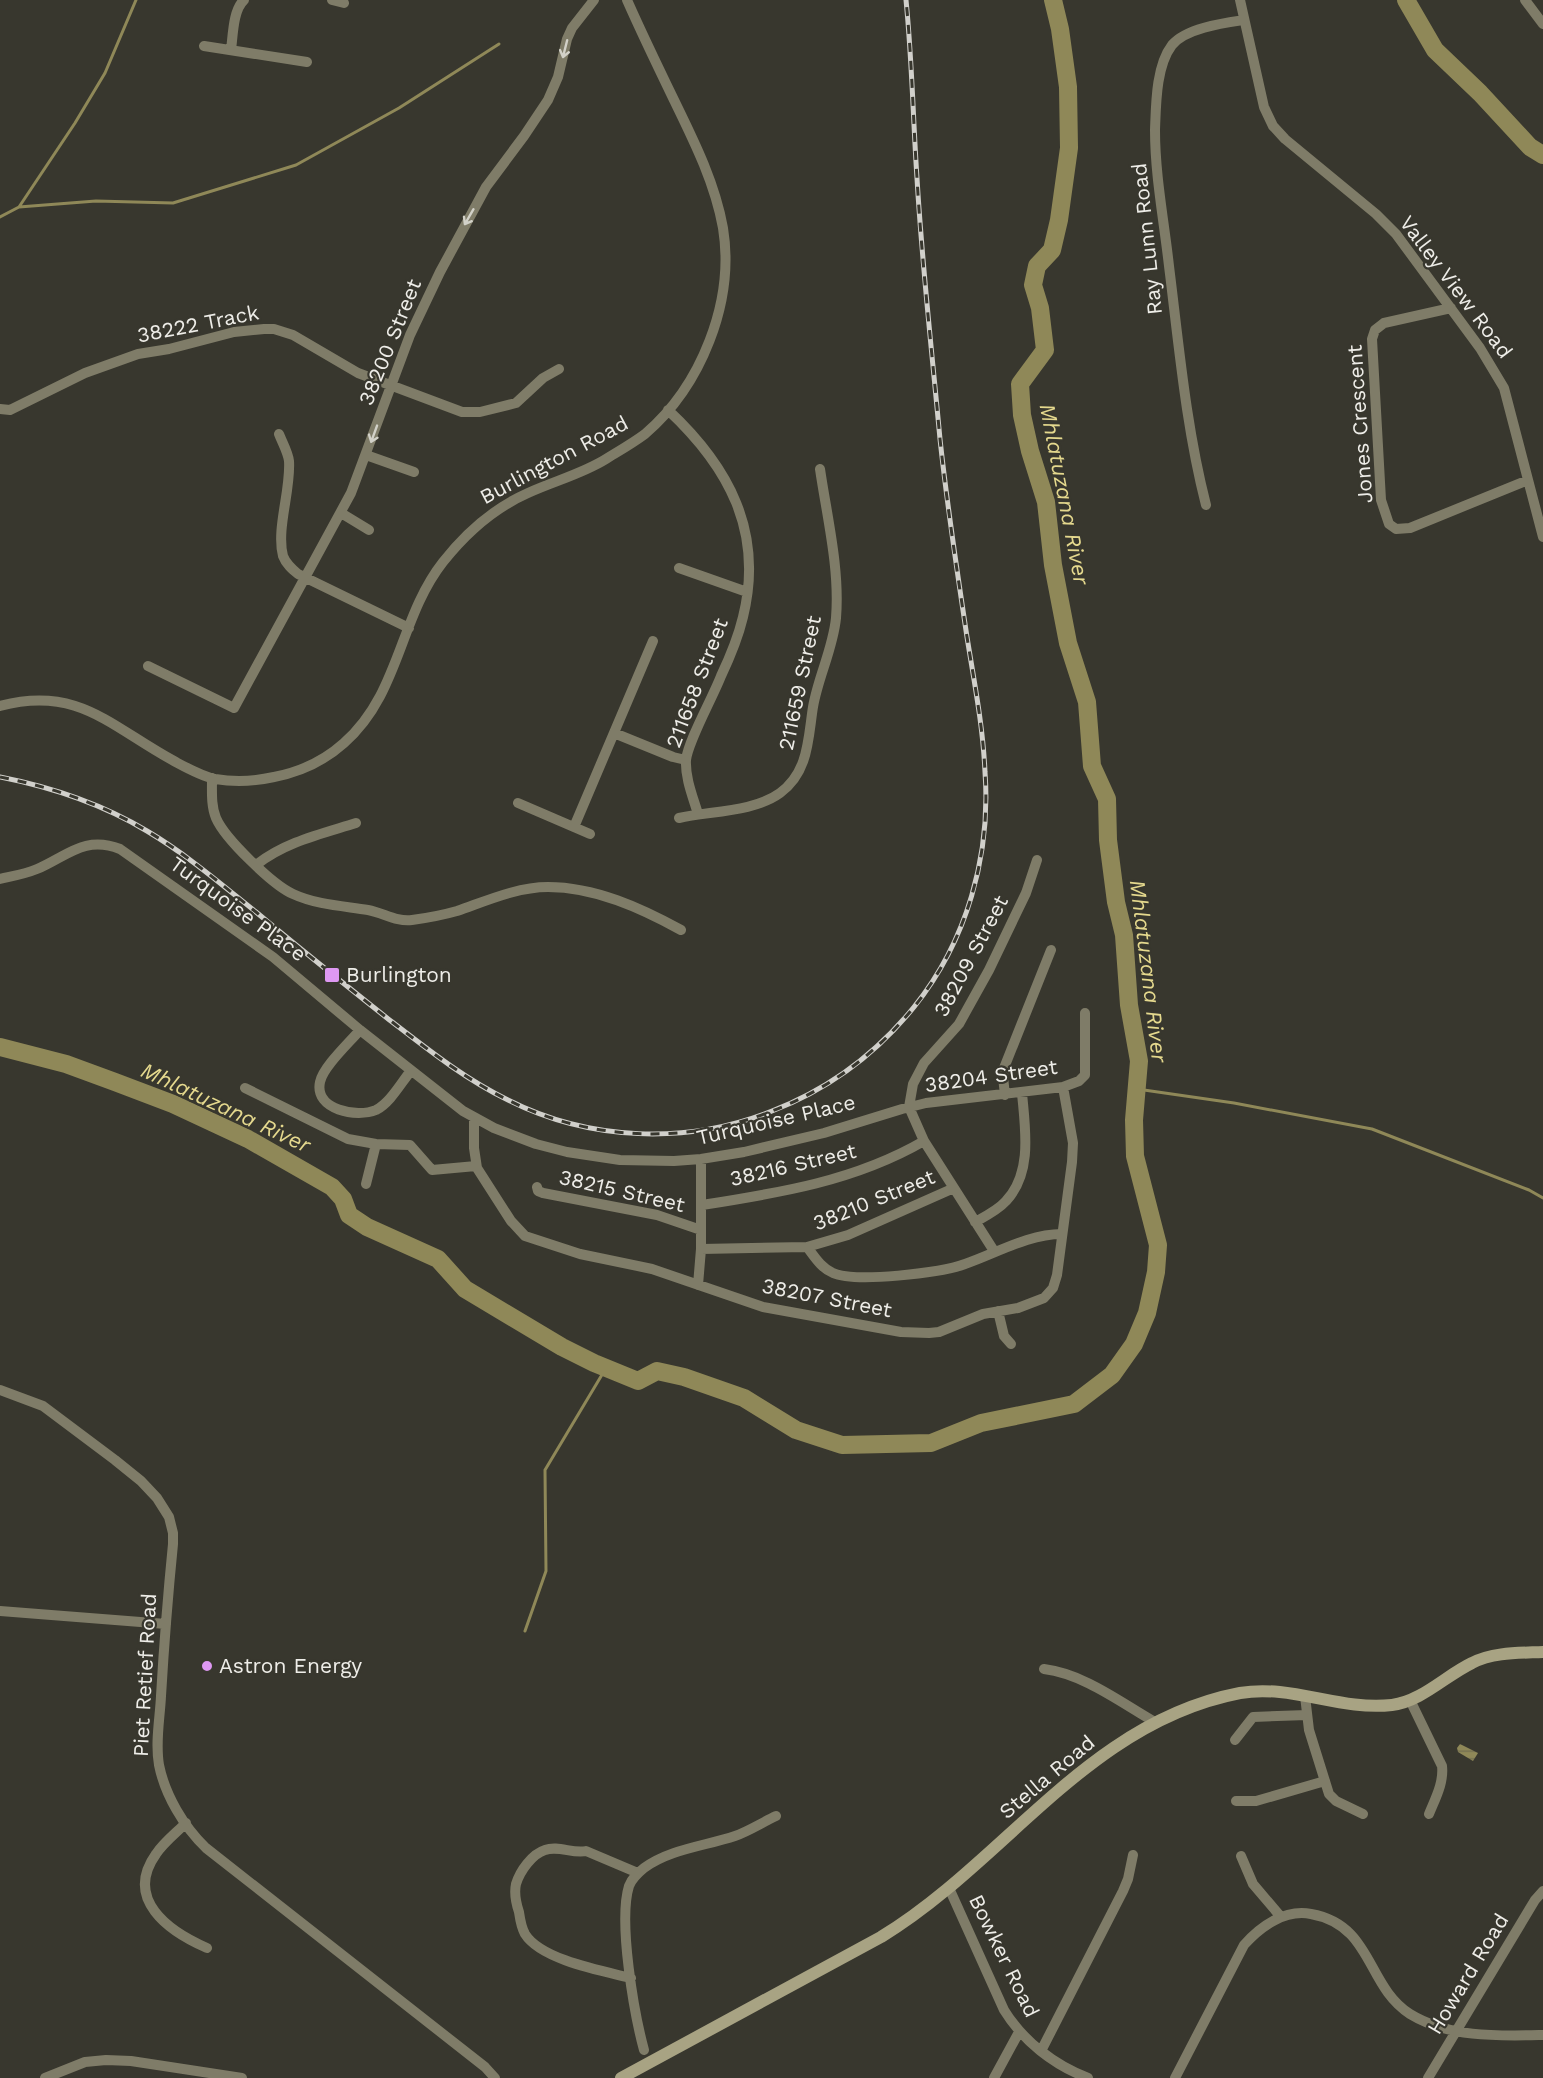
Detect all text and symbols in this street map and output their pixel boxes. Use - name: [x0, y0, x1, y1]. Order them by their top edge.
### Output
- one-way arrow: [558, 39, 570, 58]
- street label: Ray Lunn Road: [1126, 162, 1167, 316]
- one-way arrow: [463, 208, 475, 225]
- street label: Valley View Road: [1395, 210, 1518, 363]
- street label: 38200 Street: [353, 275, 426, 409]
- street label: 38222 Track: [135, 299, 261, 348]
- street label: Jones Crescent: [1341, 344, 1378, 504]
- water label: Mhlatuzana River: [1035, 401, 1095, 588]
- street label: Burlington Road: [475, 410, 632, 509]
- one-way arrow: [368, 424, 379, 442]
- street label: 211659 Street: [773, 613, 826, 752]
- street label: 211658 Street: [660, 614, 733, 751]
- street label: Turquoise Place: [165, 851, 311, 966]
- water label: Mhlatuzana River: [1125, 878, 1172, 1065]
- street label: 38209 Street: [928, 891, 1013, 1021]
- place label: Burlington: [346, 962, 452, 987]
- marker: Burlington: [323, 966, 341, 984]
- street label: 38204 Street: [923, 1054, 1059, 1097]
- water label: Mhlatuzana River: [137, 1057, 316, 1158]
- street label: Turquoise Place: [694, 1089, 858, 1150]
- street label: 38216 Street: [727, 1138, 859, 1191]
- street label: 38215 Street: [557, 1164, 688, 1217]
- street label: 38210 Street: [809, 1164, 939, 1235]
- street label: 38207 Street: [760, 1273, 894, 1322]
- street label: Piet Retief Road: [128, 1593, 161, 1757]
- place label: Astron Energy: [219, 1653, 362, 1678]
- marker: Astron Energy: [200, 1659, 214, 1673]
- street label: Stella Road: [994, 1729, 1100, 1824]
- street label: Bowker Road: [964, 1890, 1045, 2021]
- street label: Howard Road: [1422, 1909, 1513, 2039]

